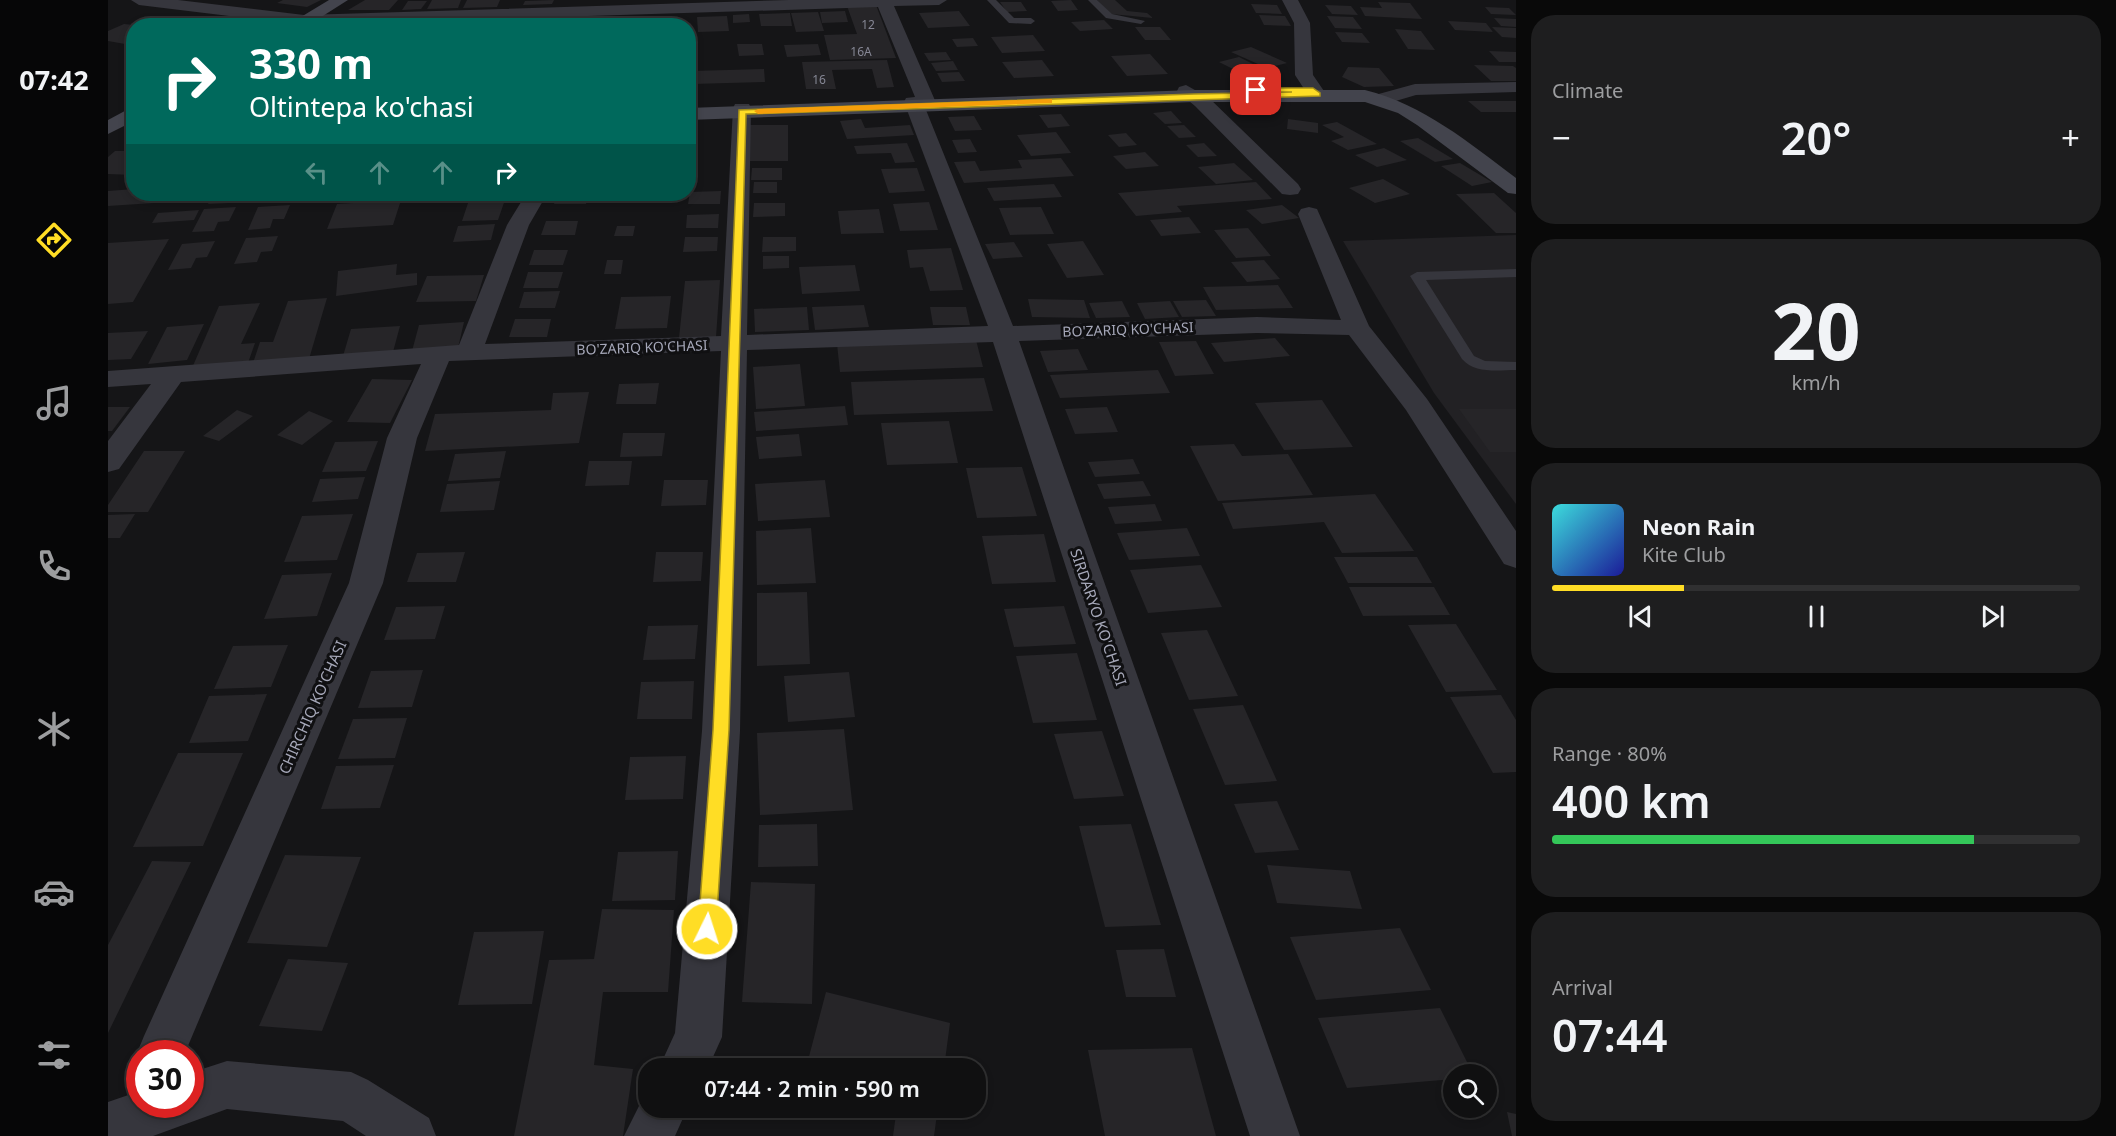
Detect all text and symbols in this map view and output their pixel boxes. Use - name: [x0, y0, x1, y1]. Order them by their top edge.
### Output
- house number: 12: [861, 16, 875, 33]
- text: 330 m: [249, 34, 373, 91]
- icon: right: [150, 42, 228, 120]
- house number: 16A: [850, 43, 872, 60]
- text: 07:42: [19, 61, 89, 98]
- pin: [1230, 64, 1281, 115]
- house number: 16: [812, 71, 826, 88]
- icon: arrive: [1239, 73, 1272, 106]
- text: Climate: [1552, 77, 1623, 104]
- text: Oltintepa ko'chasi: [249, 88, 474, 125]
- text: 20°: [1781, 107, 1851, 168]
- text: −: [1552, 115, 1571, 160]
- text: +: [2061, 115, 2080, 160]
- icon: left: [300, 156, 333, 189]
- icon: ahead: [363, 156, 396, 189]
- icon: ahead: [426, 156, 459, 189]
- icon: right: [489, 156, 522, 189]
- icon: directions: [33, 219, 75, 261]
- text: 20: [1771, 277, 1861, 383]
- street label: BO'ZARIQ KO'CHASI: [1062, 317, 1194, 341]
- street label: BO'ZARIQ KO'CHASI: [576, 335, 708, 359]
- text: km/h: [1791, 369, 1841, 396]
- icon: music: [33, 382, 75, 424]
- text: Neon Rain: [1642, 511, 1755, 541]
- text: Kite Club: [1642, 541, 1726, 568]
- icon: phone: [33, 545, 75, 587]
- street label: SIRDARYO KO'CHASI: [1066, 546, 1132, 688]
- icon: previous: [1624, 600, 1657, 633]
- icon: pause: [1800, 600, 1833, 633]
- icon: next: [1976, 600, 2009, 633]
- street label: CHIRCHIQ KO'CHASI: [274, 637, 350, 777]
- icon: climate: [33, 708, 75, 750]
- text: Range · 80%: [1552, 740, 1667, 767]
- text: 400 km: [1552, 770, 1711, 831]
- icon: car: [33, 871, 75, 913]
- position arrow: [675, 897, 739, 961]
- text: Arrival: [1552, 974, 1613, 1001]
- text: 07:44: [1552, 1004, 1667, 1065]
- icon: filters: [33, 1034, 75, 1076]
- speed limit sign: 30: [126, 1040, 204, 1118]
- map controls: [1443, 1064, 1497, 1118]
- button: search: [1443, 1064, 1497, 1118]
- text: 07:44 · 2 min · 590 m: [704, 1073, 920, 1103]

